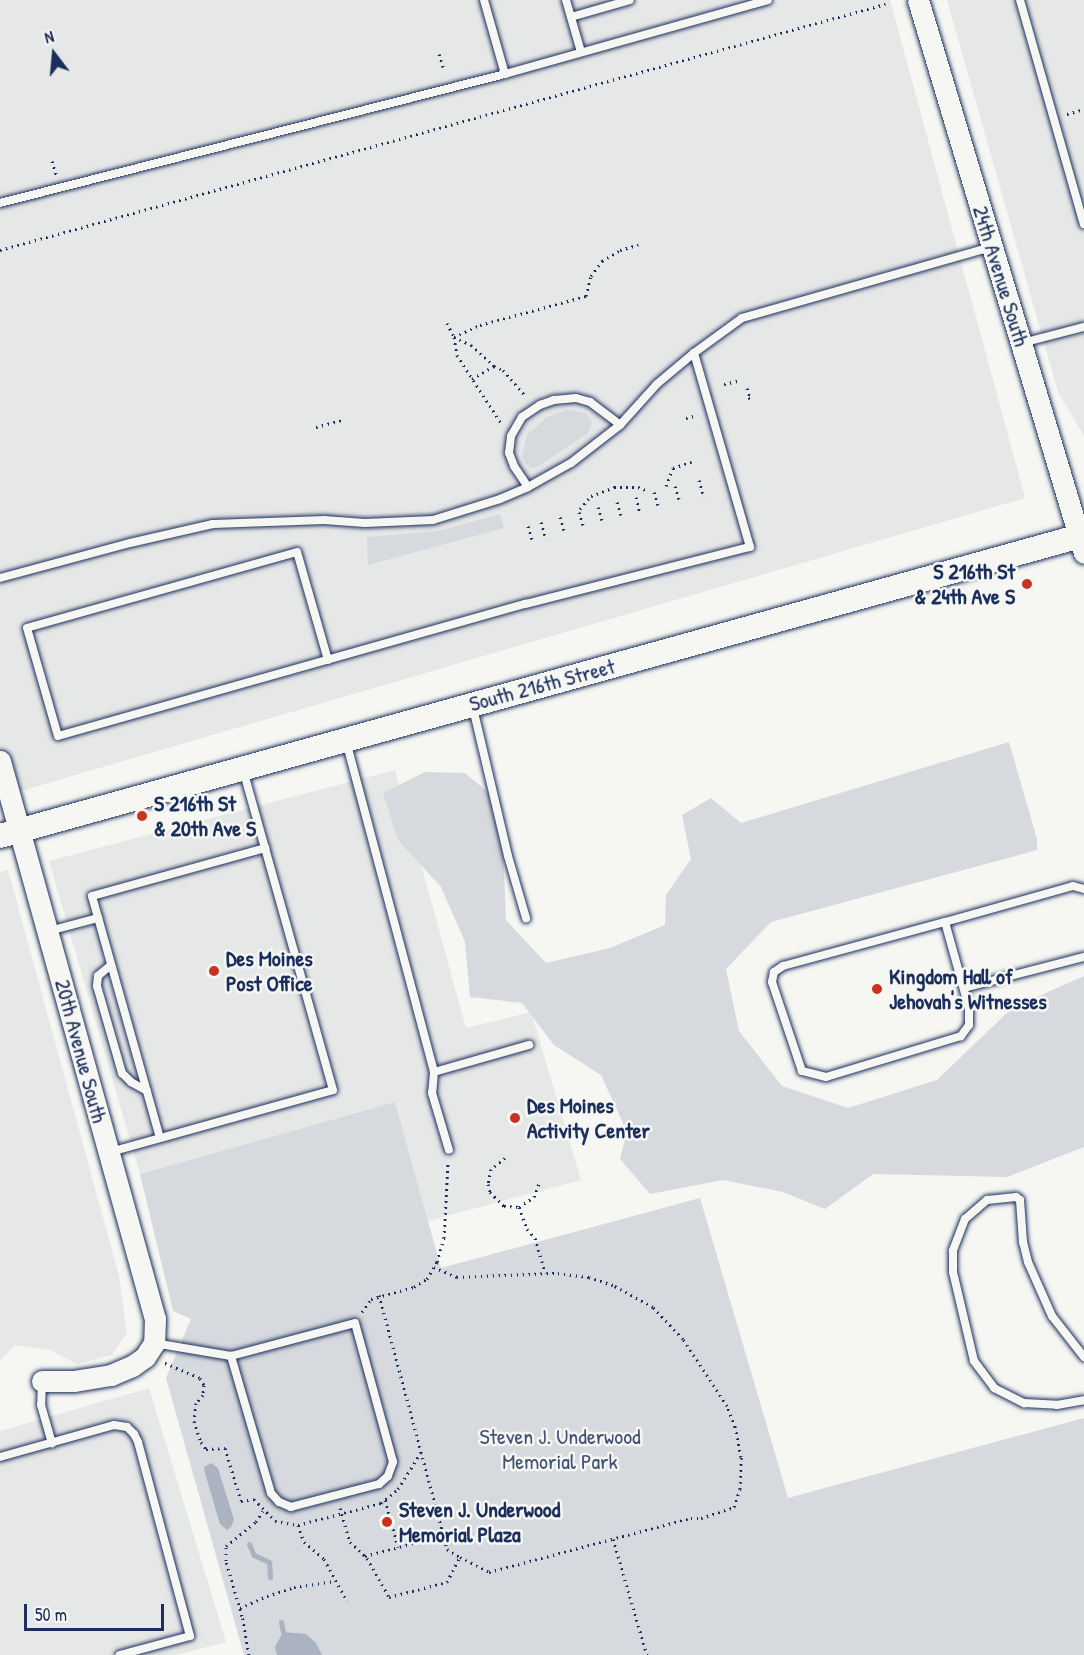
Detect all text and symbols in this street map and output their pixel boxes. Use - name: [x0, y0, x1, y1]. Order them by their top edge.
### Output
- north arrow: [24, 24, 84, 84]
- text: N: [42, 25, 56, 48]
- street label: 24th Avenue South: [967, 202, 1035, 350]
- place label: S 216th St & 24th Ave S: [914, 558, 1015, 610]
- marker: S 216th St & 24th Ave S: [1020, 577, 1034, 591]
- street label: South 216th Street: [466, 653, 618, 717]
- place label: S 216th St & 20th Ave S: [154, 790, 256, 842]
- marker: S 216th St & 20th Ave S: [135, 809, 149, 823]
- place label: Des Moines Post Office: [226, 945, 313, 996]
- place label: Kingdom Hall of Jehovah's Witnesses: [889, 963, 1047, 1014]
- marker: Des Moines Post Office: [207, 964, 221, 978]
- street label: 20th Avenue South: [49, 976, 113, 1126]
- marker: Kingdom Hall of Jehovah's Witnesses: [870, 982, 884, 996]
- place label: Des Moines Activity Center: [527, 1092, 650, 1144]
- marker: Des Moines Activity Center: [508, 1111, 522, 1125]
- park label: Steven J. Underwood Memorial Park: [479, 1423, 641, 1474]
- place label: Steven J. Underwood Memorial Plaza: [399, 1496, 560, 1548]
- marker: Steven J. Underwood Memorial Plaza: [380, 1515, 394, 1529]
- scale bar: [27, 1592, 166, 1630]
- text: 50 m: [35, 1602, 67, 1627]

